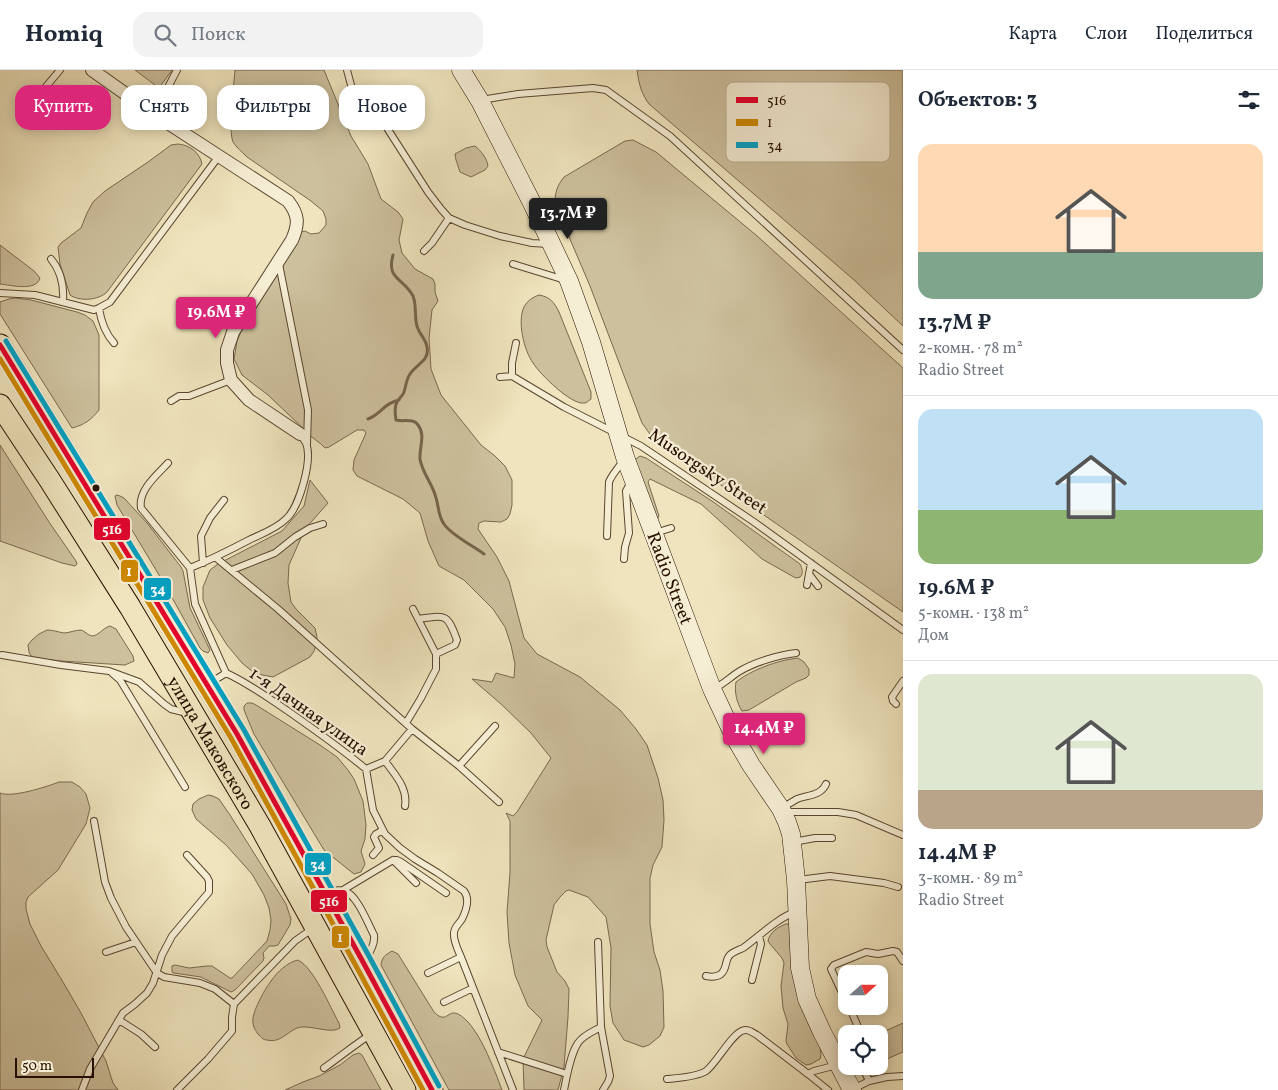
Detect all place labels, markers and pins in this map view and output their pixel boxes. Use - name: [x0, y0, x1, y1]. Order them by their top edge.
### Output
- pin: 13.7M ₽: [522, 198, 614, 240]
- pin: 19.6M ₽: [170, 296, 262, 339]
- unlabelled marker: [91, 483, 101, 493]
- pin: 14.4M ₽: [718, 712, 810, 755]

